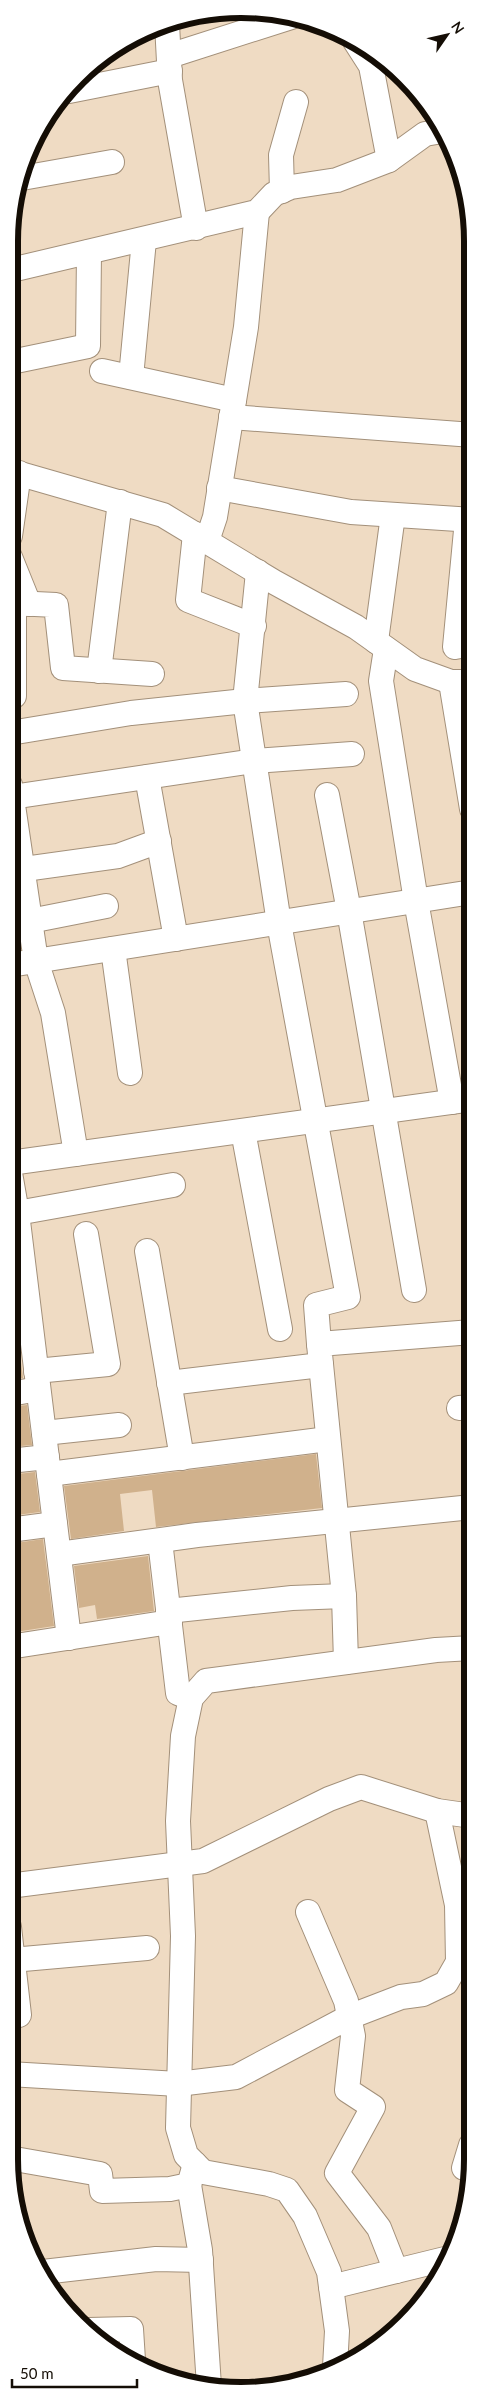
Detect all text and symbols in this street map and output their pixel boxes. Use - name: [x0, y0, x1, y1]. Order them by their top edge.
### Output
- north arrow: [422, 10, 472, 60]
- text: N: [448, 18, 468, 37]
- scale bar: [12, 2356, 138, 2388]
- text: 50 m: [20, 2364, 54, 2382]

